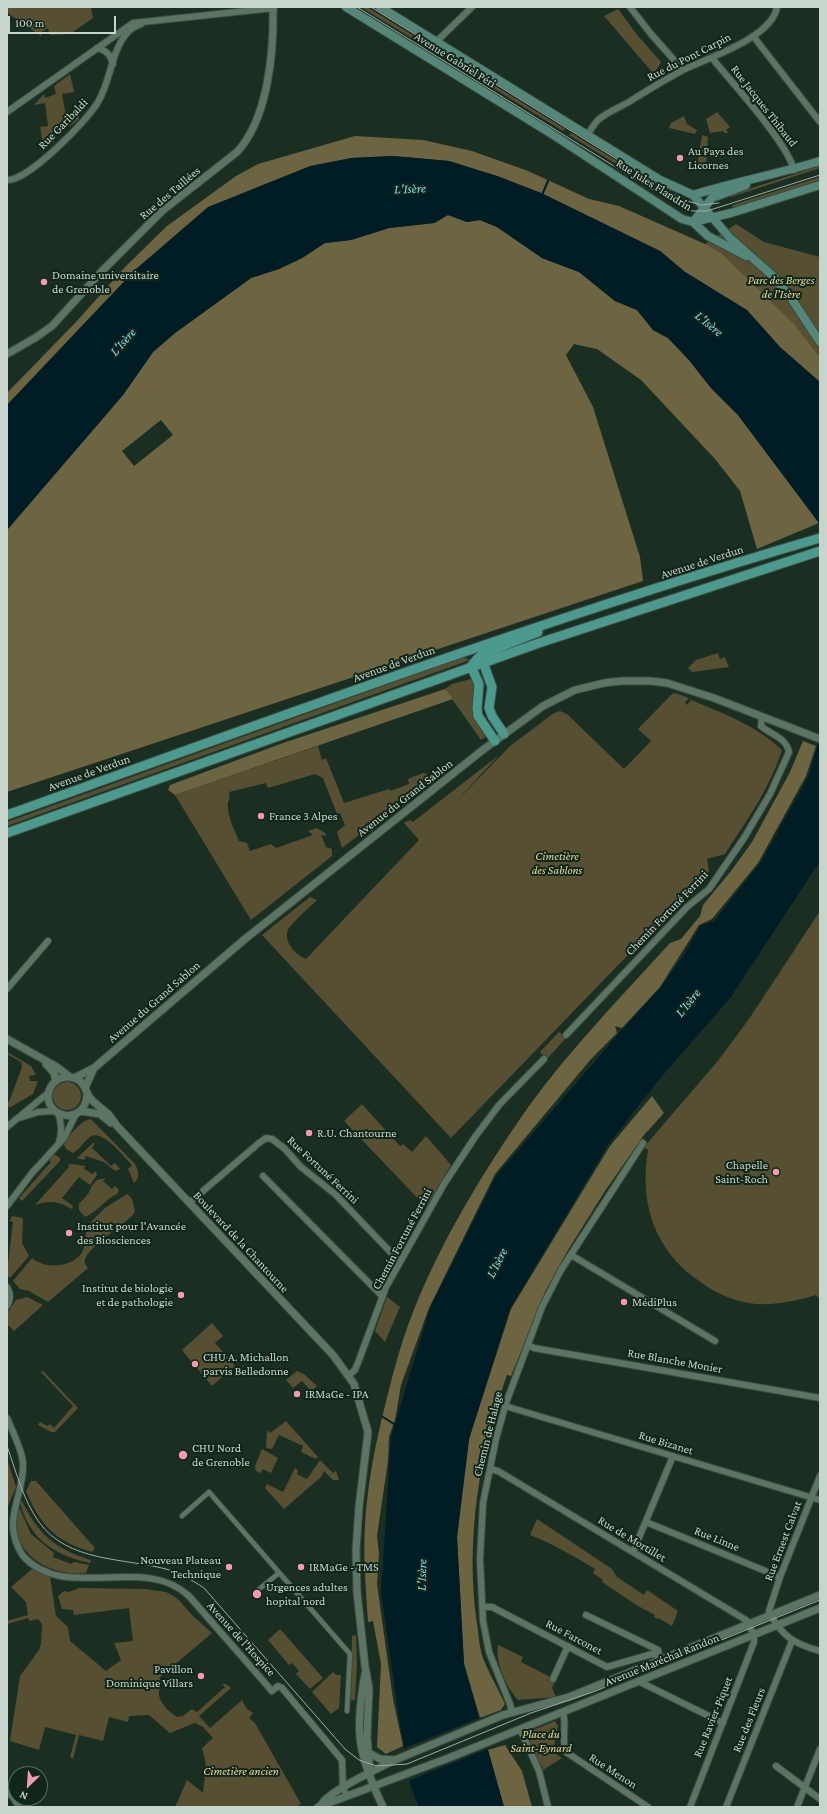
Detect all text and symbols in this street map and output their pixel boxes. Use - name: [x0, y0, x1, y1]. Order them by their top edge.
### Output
- scale bar: [10, 8, 118, 34]
- text: 100 m: [15, 16, 44, 30]
- street label: Avenue Gabriel Péri: [412, 29, 498, 91]
- street label: Rue du Pont Carpin: [645, 30, 733, 84]
- street label: Rue Jacques Thibaud: [728, 62, 800, 150]
- street label: Rue Garibaldi: [35, 96, 91, 152]
- place label: Au Pays des Licornes: [688, 144, 743, 172]
- marker: Au Pays des Licornes: [675, 153, 685, 163]
- street label: Rue Jules Flandrin: [613, 156, 695, 214]
- street label: Rue des Taillées: [137, 163, 203, 223]
- water label: L'Isère: [394, 181, 426, 197]
- place label: Domaine universitaire de Grenoble: [52, 268, 159, 296]
- park label: Parc des Berges de l'Isère: [748, 273, 814, 301]
- marker: Domaine universitaire de Grenoble: [39, 277, 49, 287]
- water label: L'Isère: [692, 308, 726, 340]
- water label: L'Isère: [107, 325, 139, 359]
- street label: Avenue de Verdun: [659, 542, 745, 582]
- street label: Avenue de Verdun: [351, 642, 437, 686]
- street label: Avenue de Verdun: [46, 751, 132, 795]
- street label: Avenue du Grand Sablon: [354, 756, 456, 840]
- place label: France 3 Alpes: [269, 809, 338, 823]
- marker: France 3 Alpes: [256, 811, 266, 821]
- park label: Cimetière des Sablons: [532, 849, 582, 877]
- street label: Chemin Fortuné Ferrini: [623, 867, 711, 959]
- street label: Avenue du Grand Sablon: [105, 958, 203, 1046]
- water label: L'Isère: [672, 986, 704, 1020]
- place label: R.U. Chantourne: [317, 1126, 397, 1140]
- marker: R.U. Chantourne: [304, 1128, 314, 1138]
- street label: Rue Fortuné Ferrini: [284, 1133, 362, 1207]
- place label: Chapelle Saint-Roch: [715, 1158, 768, 1186]
- marker: Chapelle Saint-Roch: [771, 1167, 781, 1177]
- street label: Chemin Fortuné Ferrini: [369, 1186, 435, 1292]
- street label: Boulevard de la Chantourne: [190, 1188, 292, 1296]
- place label: Institut pour l'Avancée des Biosciences: [77, 1219, 186, 1247]
- marker: Institut pour l'Avancée des Biosciences: [64, 1228, 74, 1238]
- water label: L'Isère: [483, 1245, 511, 1281]
- place label: Institut de biologie et de pathologie: [82, 1281, 173, 1309]
- marker: Institut de biologie et de pathologie: [176, 1290, 186, 1300]
- place label: MédiPlus: [632, 1295, 677, 1309]
- marker: MédiPlus: [619, 1297, 629, 1307]
- street label: Rue Blanche Monier: [626, 1346, 724, 1376]
- place label: CHU A. Michallon parvis Belledonne: [203, 1350, 289, 1378]
- marker: CHU A. Michallon parvis Belledonne: [190, 1359, 200, 1369]
- place label: IRMaGe - IPA: [305, 1387, 369, 1401]
- marker: IRMaGe - IPA: [292, 1389, 302, 1399]
- street label: Chemin de Halage: [470, 1390, 506, 1478]
- street label: Rue Bizanet: [637, 1428, 695, 1458]
- place label: CHU Nord de Grenoble: [192, 1441, 250, 1469]
- marker: CHU Nord de Grenoble: [177, 1449, 189, 1461]
- street label: Rue Ernest Calvat: [761, 1499, 805, 1583]
- street label: Rue de Mortillet: [595, 1513, 669, 1565]
- street label: Rue Linne: [692, 1523, 742, 1555]
- place label: Nouveau Plateau Technique: [140, 1553, 221, 1581]
- water label: L'Isère: [414, 1559, 430, 1591]
- place label: IRMaGe - TMS: [309, 1560, 379, 1574]
- marker: Nouveau Plateau Technique: [224, 1562, 234, 1572]
- marker: IRMaGe - TMS: [296, 1562, 306, 1572]
- place label: Urgences adultes hopital nord: [266, 1580, 348, 1608]
- marker: Urgences adultes hopital nord: [251, 1588, 263, 1600]
- street label: Avenue de l'Hospice: [204, 1599, 278, 1679]
- street label: Rue Farconet: [543, 1616, 605, 1658]
- street label: Avenue Maréchal Randon: [603, 1630, 721, 1690]
- place label: Pavillon Dominique Villars: [106, 1662, 193, 1690]
- marker: Pavillon Dominique Villars: [196, 1671, 206, 1681]
- street label: Rue Ravier-Piquet: [690, 1674, 736, 1760]
- street label: Rue des Fleurs: [729, 1686, 769, 1754]
- park label: Place du Saint-Eynard: [510, 1727, 572, 1755]
- street label: Rue Menon: [586, 1750, 640, 1792]
- park label: Cimetière ancien: [203, 1764, 279, 1778]
- north arrow: [8, 1766, 48, 1806]
- text: N: [17, 1789, 29, 1803]

